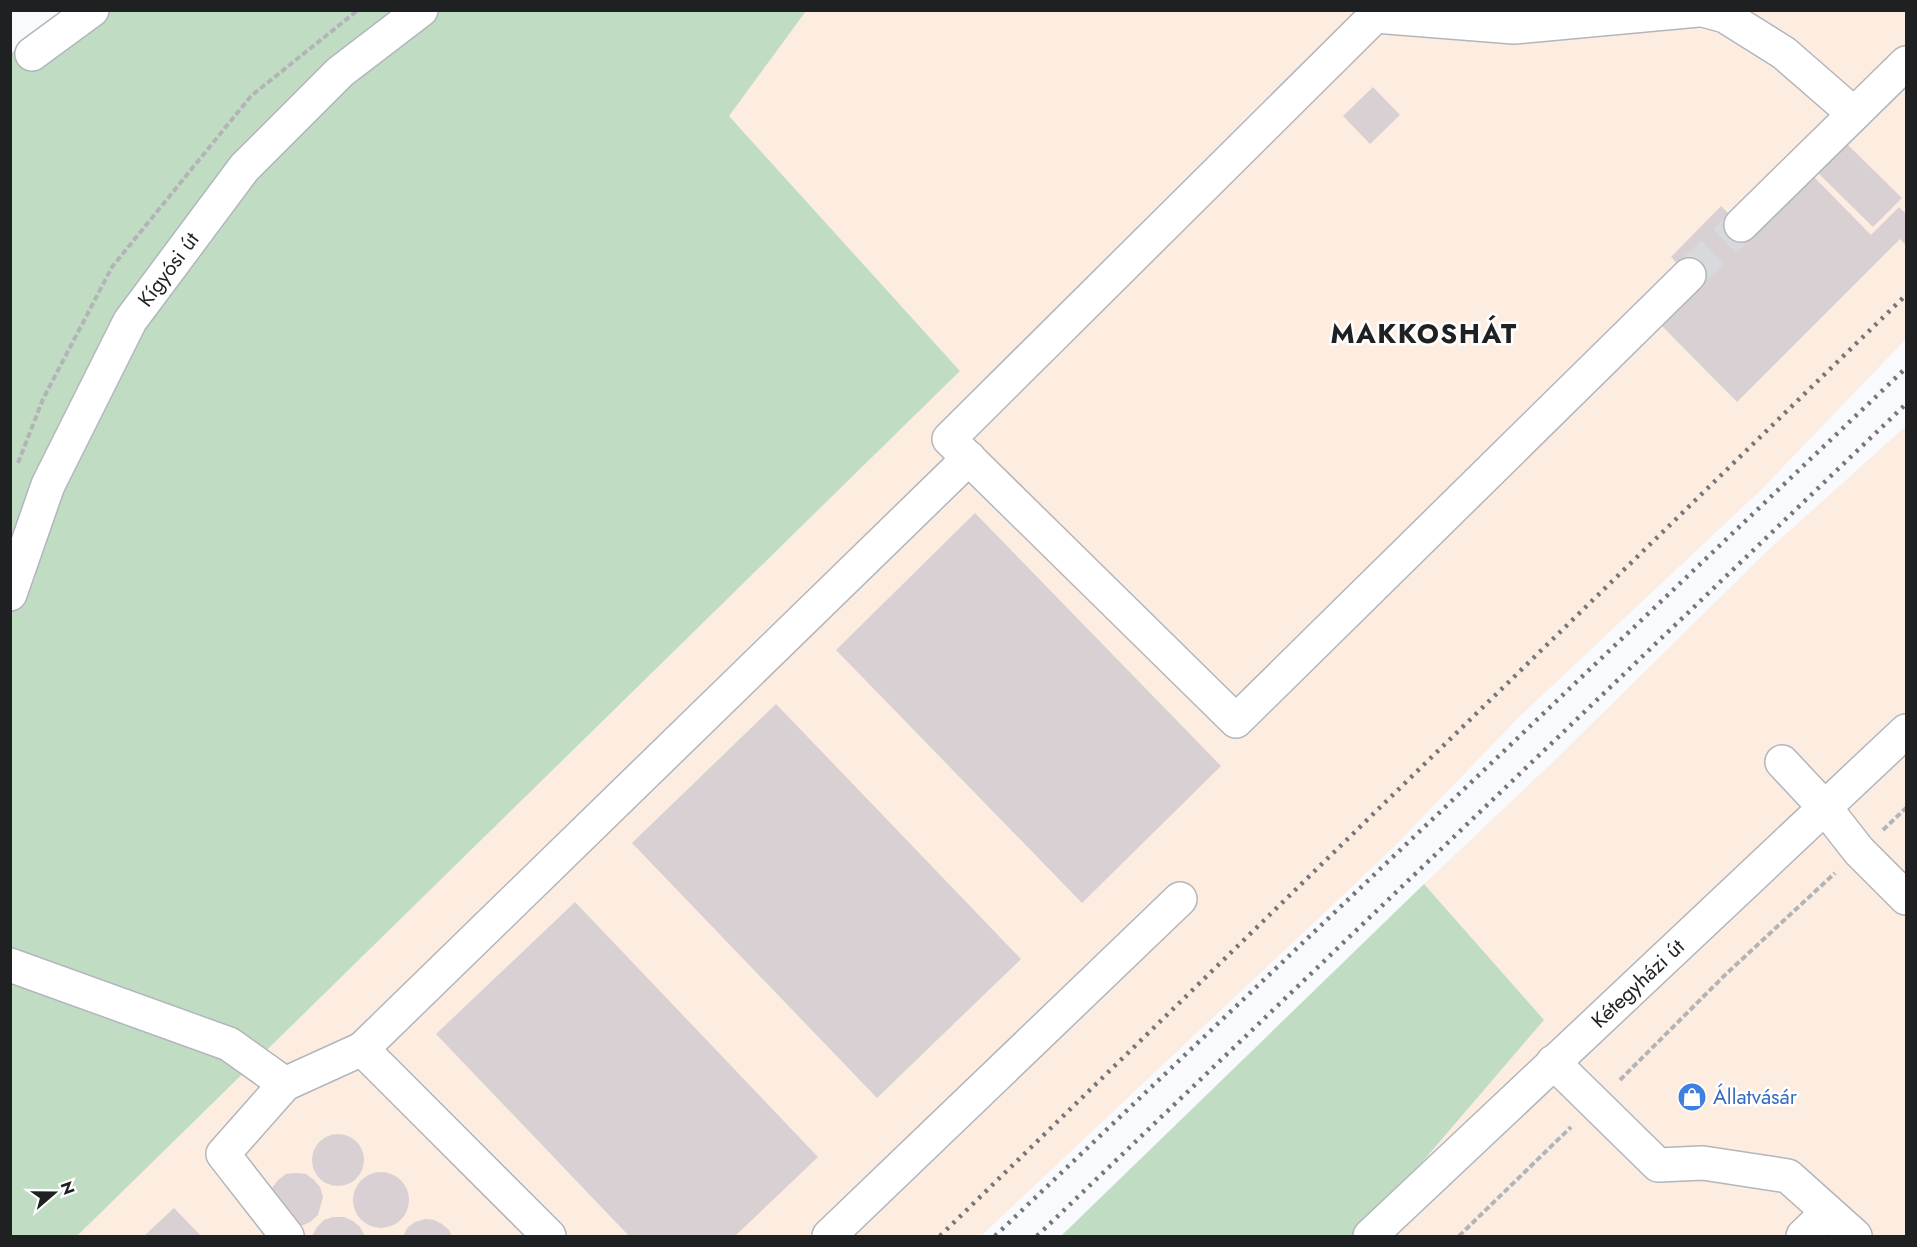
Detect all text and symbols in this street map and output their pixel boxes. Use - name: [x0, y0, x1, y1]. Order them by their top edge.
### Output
- street label: Kígyósi út: [131, 226, 206, 313]
- district label: MAKKOSHÁT: [1330, 314, 1518, 353]
- street label: Kétegyházi út: [1585, 932, 1691, 1035]
- shop icon: Állatvásár: [1676, 1081, 1708, 1113]
- place label: Állatvásár: [1713, 1082, 1798, 1112]
- north arrow: [24, 1163, 84, 1223]
- text: N: [55, 1178, 81, 1198]

